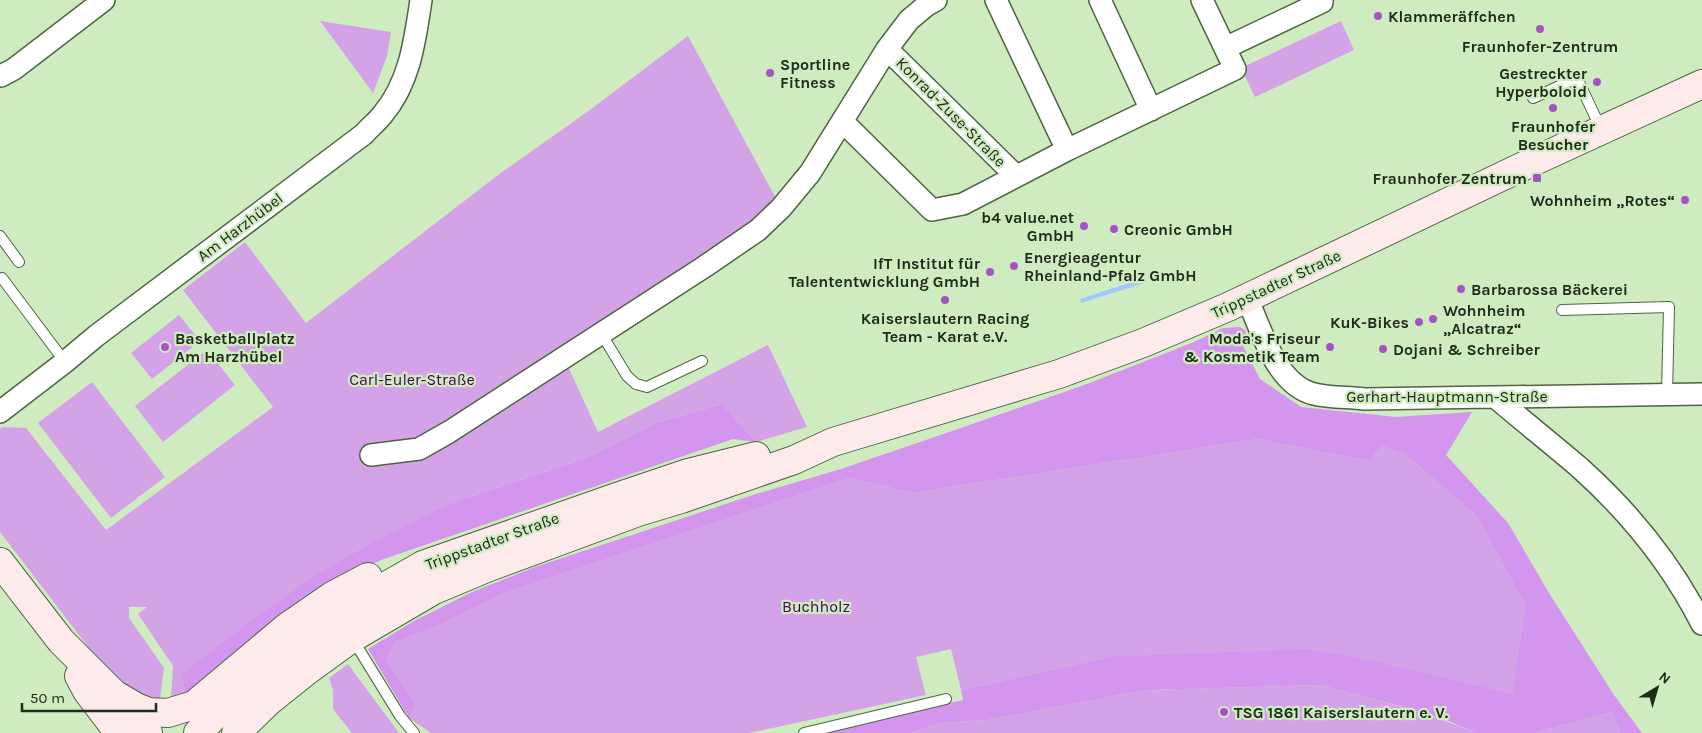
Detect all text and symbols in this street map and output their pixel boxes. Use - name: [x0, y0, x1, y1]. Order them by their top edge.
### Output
- place label: Klammeräffchen: [1388, 7, 1516, 26]
- marker: Klammeräffchen: [1372, 10, 1384, 22]
- marker: Fraunhofer-Zentrum: [1534, 23, 1546, 35]
- place label: Fraunhofer-Zentrum: [1462, 37, 1618, 56]
- street label: Konrad-Zuse-Straße: [892, 53, 1010, 171]
- place label: Sportline Fitness: [780, 55, 850, 92]
- place label: Gestreckter Hyperboloid: [1495, 64, 1588, 101]
- marker: Sportline Fitness: [764, 67, 776, 79]
- marker: Gestreckter Hyperboloid: [1591, 76, 1603, 88]
- marker: Fraunhofer Besucher: [1547, 102, 1559, 114]
- place label: Fraunhofer Besucher: [1511, 117, 1596, 154]
- place label: Fraunhofer Zentrum: [1373, 169, 1527, 188]
- marker: Fraunhofer Zentrum: [1531, 172, 1543, 184]
- street label: Am Harzhübel: [193, 189, 287, 265]
- place label: Wohnheim „Rotes“: [1530, 191, 1675, 210]
- marker: Wohnheim „Rotes“: [1679, 194, 1691, 206]
- place label: b4 value.net GmbH: [981, 208, 1074, 245]
- marker: b4 value.net GmbH: [1078, 220, 1090, 232]
- place label: Creonic GmbH: [1124, 220, 1233, 239]
- marker: Creonic GmbH: [1108, 223, 1120, 235]
- street label: Trippstadter Straße: [1208, 246, 1344, 322]
- place label: Energieagentur Rheinland-Pfalz GmbH: [1024, 248, 1196, 285]
- place label: IfT Institut für Talententwicklung GmbH: [789, 254, 981, 291]
- marker: Energieagentur Rheinland-Pfalz GmbH: [1008, 260, 1020, 272]
- marker: IfT Institut für Talententwicklung GmbH: [984, 266, 996, 278]
- place label: Barbarossa Bäckerei: [1471, 280, 1628, 299]
- marker: Barbarossa Bäckerei: [1455, 283, 1467, 295]
- marker: Kaiserslautern Racing Team - Karat e.V.: [939, 294, 951, 306]
- place label: Wohnheim „Alcatraz“: [1443, 301, 1525, 338]
- place label: Kaiserslautern Racing Team - Karat e.V.: [861, 309, 1029, 346]
- place label: KuK-Bikes: [1330, 313, 1409, 332]
- marker: Wohnheim „Alcatraz“: [1427, 313, 1439, 325]
- marker: KuK-Bikes: [1413, 316, 1425, 328]
- place label: Basketballplatz Am Harzhübel: [175, 329, 295, 366]
- place label: Moda's Friseur & Kosmetik Team: [1184, 329, 1321, 366]
- place label: Dojani & Schreiber: [1393, 340, 1540, 359]
- marker: Basketballplatz Am Harzhübel: [159, 341, 171, 353]
- marker: Moda's Friseur & Kosmetik Team: [1324, 341, 1336, 353]
- marker: Dojani & Schreiber: [1377, 343, 1389, 355]
- park label: Carl-Euler-Straße: [349, 370, 475, 389]
- street label: Gerhart-Hauptmann-Straße: [1346, 387, 1548, 406]
- street label: Trippstadter Straße: [423, 508, 561, 574]
- park label: Buchholz: [782, 597, 850, 616]
- north arrow: [1632, 663, 1682, 713]
- text: N: [1656, 668, 1674, 688]
- scale bar: [22, 680, 156, 712]
- text: 50 m: [30, 689, 65, 707]
- place label: TSG 1861 Kaiserslautern e. V.: [1234, 703, 1449, 722]
- marker: TSG 1861 Kaiserslautern e. V.: [1218, 706, 1230, 718]

